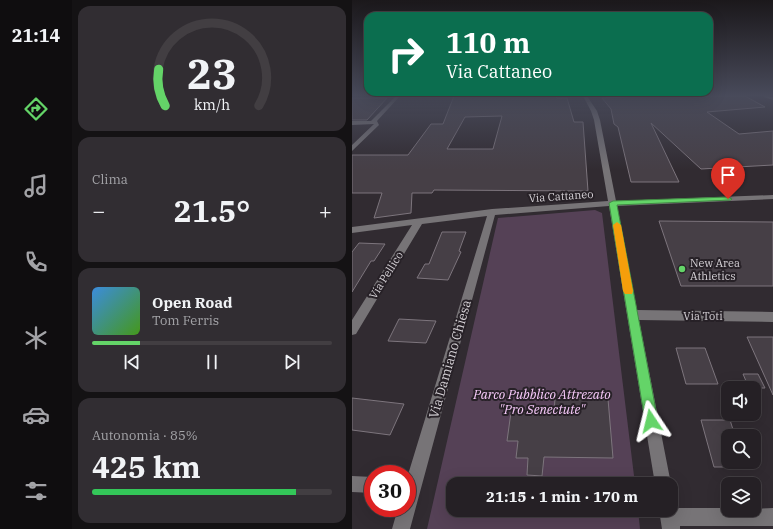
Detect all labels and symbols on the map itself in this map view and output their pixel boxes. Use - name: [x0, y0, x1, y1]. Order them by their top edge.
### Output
- pin: [711, 158, 745, 199]
- street label: Via Cattaneo: [528, 187, 594, 205]
- street label: Via Pellico: [366, 249, 406, 301]
- place label: New Area Athletics: [690, 256, 740, 283]
- marker: New Area Athletics: [677, 264, 687, 274]
- street label: Via Damiano Chiesa: [425, 298, 475, 420]
- street label: Via Toti: [683, 309, 723, 323]
- park label: Parco Pubblico Attrezato "Pro Senectute": [472, 386, 611, 418]
- position arrow: [630, 400, 672, 442]
- speed limit sign: 30: [364, 465, 416, 517]

